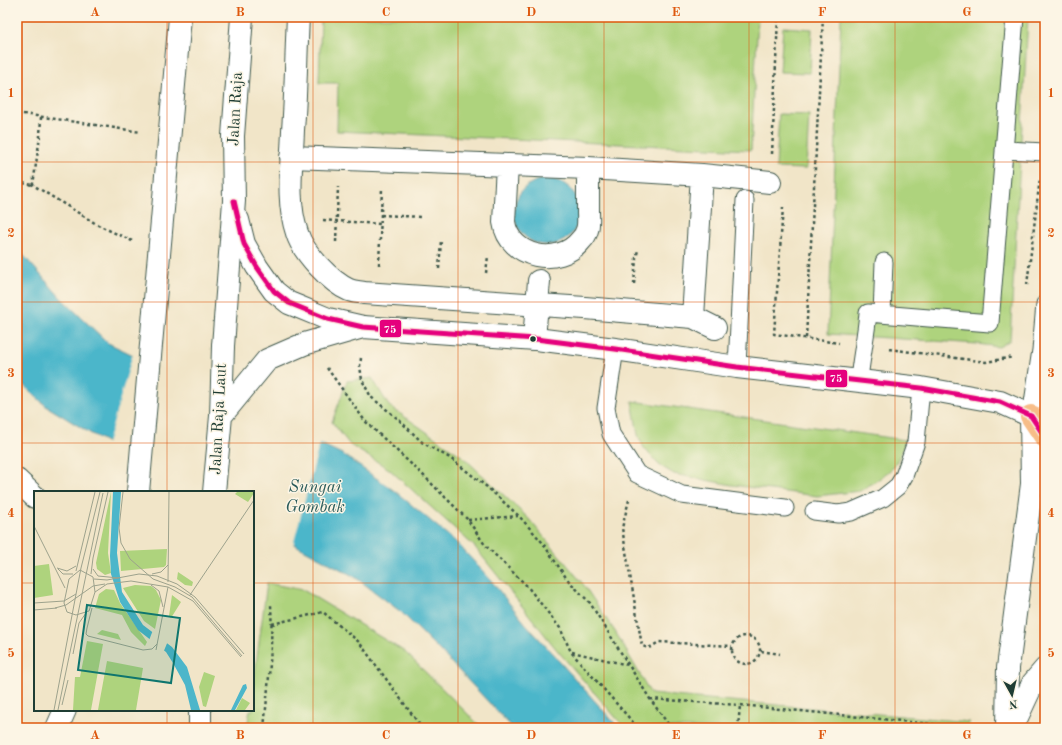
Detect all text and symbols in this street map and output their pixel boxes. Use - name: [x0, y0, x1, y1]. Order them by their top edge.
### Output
- text: A: [90, 6, 100, 19]
- text: B: [235, 6, 245, 19]
- text: C: [382, 6, 390, 19]
- text: D: [526, 6, 536, 19]
- text: E: [672, 6, 681, 19]
- text: F: [818, 6, 827, 19]
- text: G: [962, 6, 972, 19]
- street label: Jalan Raja: [226, 71, 246, 147]
- text: 1: [7, 87, 15, 100]
- text: 1: [1047, 87, 1055, 100]
- text: 2: [7, 227, 15, 240]
- text: 2: [1047, 227, 1055, 240]
- line badge: 75: [379, 319, 402, 338]
- text: 75: [384, 325, 396, 336]
- unlabelled marker: [528, 334, 538, 344]
- street label: Jalan Raja Laut: [208, 363, 230, 475]
- text: 3: [7, 367, 15, 380]
- text: 3: [1047, 367, 1055, 380]
- line badge: 75: [825, 369, 848, 388]
- text: 75: [830, 374, 842, 385]
- water label: Sungai Gombak: [285, 479, 345, 516]
- inset map: [34, 491, 254, 711]
- text: 4: [7, 507, 15, 520]
- text: 4: [1047, 507, 1055, 520]
- text: 5: [7, 647, 15, 660]
- text: 5: [1047, 647, 1055, 660]
- north arrow: [992, 675, 1032, 715]
- text: N: [1008, 697, 1018, 710]
- text: A: [90, 729, 100, 742]
- text: B: [235, 729, 245, 742]
- text: C: [382, 729, 390, 742]
- text: D: [526, 729, 536, 742]
- text: E: [672, 729, 681, 742]
- text: F: [818, 729, 827, 742]
- text: G: [962, 729, 972, 742]

